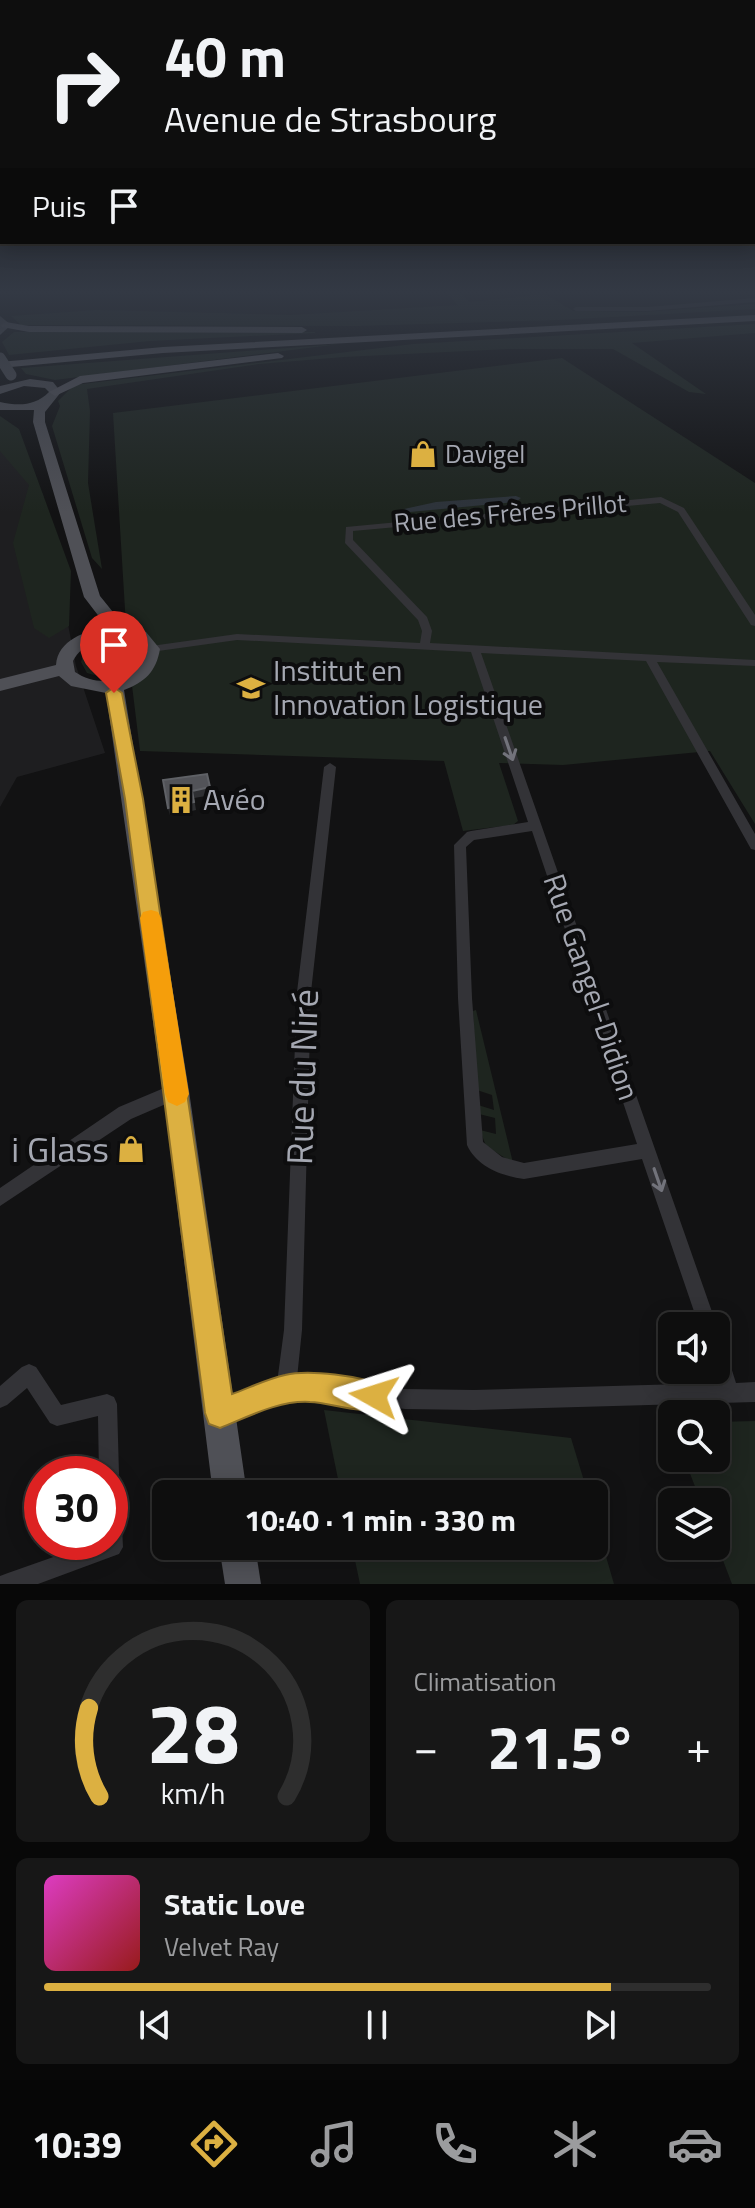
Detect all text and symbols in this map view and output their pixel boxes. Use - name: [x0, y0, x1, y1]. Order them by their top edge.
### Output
- text: 40 m: [164, 14, 286, 99]
- icon: right: [32, 32, 136, 136]
- text: Avenue de Strasbourg: [164, 91, 497, 146]
- text: Puis: [32, 183, 86, 229]
- icon: arrive: [102, 184, 146, 228]
- place label: Davigel: [445, 434, 525, 473]
- shop icon: Davigel: [408, 439, 438, 469]
- street label: Rue des Frères Prillot: [392, 483, 628, 542]
- pin: [80, 611, 148, 693]
- icon: arrive: [92, 623, 136, 667]
- place label: Institut en Innovation Logistique: [273, 647, 543, 727]
- school or university icon: Institut en Innovation Logistique: [236, 673, 266, 703]
- one-way arrow: [502, 736, 517, 761]
- place label: Avéo: [203, 776, 266, 822]
- building icon: Avéo: [166, 785, 196, 815]
- street label: Rue Gangel-Didion: [532, 867, 652, 1106]
- street label: Rue du Niré: [271, 988, 332, 1166]
- place label: i Glass: [11, 1121, 109, 1176]
- shop icon: i Glass: [116, 1134, 146, 1164]
- one-way arrow: [652, 1167, 667, 1192]
- map controls: [658, 1312, 730, 1560]
- button: sound: [658, 1312, 730, 1384]
- position arrow: [332, 1354, 416, 1438]
- button: search: [658, 1400, 730, 1472]
- speed limit sign: 30: [24, 1456, 128, 1560]
- button: layers: [658, 1488, 730, 1560]
- text: 10:40 · 1 min · 330 m: [244, 1497, 516, 1543]
- text: Climatisation: [414, 1662, 557, 1701]
- text: 28: [146, 1669, 239, 1795]
- text: 21.5°: [487, 1701, 637, 1792]
- text: −: [414, 1713, 438, 1780]
- text: +: [686, 1713, 711, 1780]
- text: km/h: [160, 1772, 225, 1815]
- text: Static Love: [164, 1881, 305, 1927]
- text: Velvet Ray: [164, 1927, 279, 1966]
- icon: previous: [133, 2003, 177, 2047]
- icon: pause: [355, 2003, 399, 2047]
- icon: next: [578, 2003, 622, 2047]
- icon: directions: [186, 2116, 242, 2172]
- icon: music: [306, 2116, 362, 2172]
- icon: phone: [427, 2116, 483, 2172]
- icon: climate: [547, 2116, 603, 2172]
- icon: car: [667, 2116, 723, 2172]
- text: 10:39: [32, 2117, 122, 2172]

